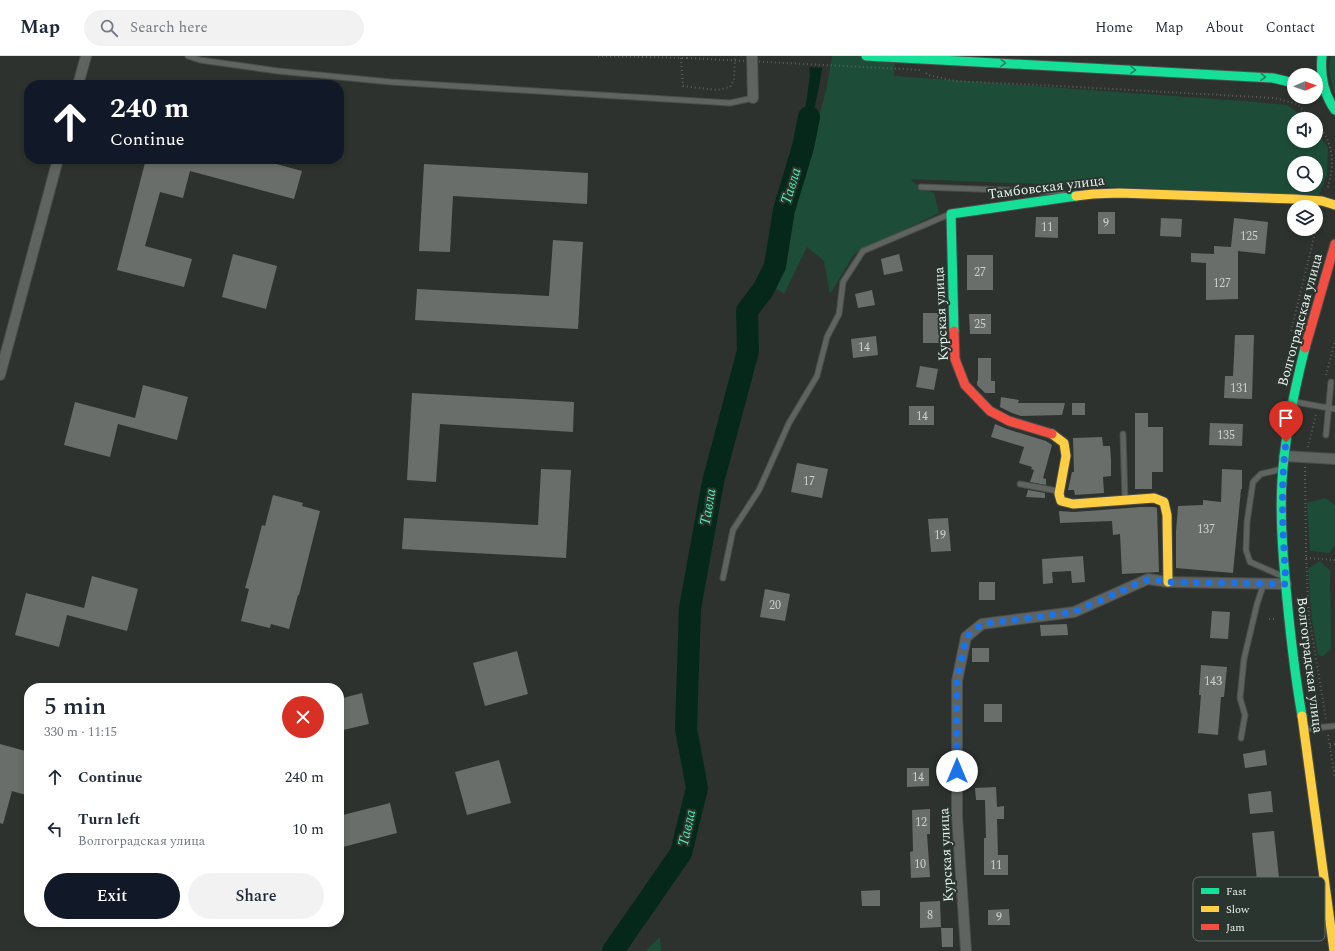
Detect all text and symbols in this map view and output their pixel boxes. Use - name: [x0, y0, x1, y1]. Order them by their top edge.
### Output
- search box: [84, 10, 364, 46]
- text: Map: [20, 13, 60, 42]
- text: Search here: [130, 16, 208, 39]
- icon: search: [98, 17, 120, 39]
- text: Home: [1095, 17, 1133, 38]
- text: Map: [1155, 17, 1183, 38]
- text: About: [1205, 17, 1244, 38]
- text: Contact: [1266, 17, 1315, 38]
- one-way arrow: [1000, 59, 1006, 68]
- one-way arrow: [1130, 66, 1136, 75]
- north arrow: [1287, 68, 1323, 104]
- map controls: [1287, 68, 1323, 236]
- one-way arrow: [1260, 73, 1266, 82]
- text: 240 m: [110, 87, 189, 130]
- icon: ahead: [44, 96, 96, 148]
- button: sound: [1287, 112, 1323, 148]
- text: Continue: [110, 126, 185, 153]
- button: search: [1287, 156, 1323, 192]
- water label: Тавла: [775, 164, 808, 207]
- street label: Тамбовская улица: [986, 169, 1106, 205]
- button: layers: [1287, 200, 1323, 236]
- house number: 9: [1103, 214, 1109, 233]
- house number: 11: [1041, 218, 1053, 237]
- house number: 125: [1240, 227, 1258, 246]
- street label: Волгоградская улица: [1272, 251, 1328, 389]
- house number: 27: [974, 263, 986, 282]
- street label: Курская улица: [928, 266, 954, 362]
- house number: 127: [1213, 274, 1231, 293]
- house number: 25: [974, 315, 986, 334]
- house number: 14: [858, 338, 870, 357]
- house number: 131: [1230, 379, 1248, 398]
- pin: [1269, 401, 1303, 442]
- house number: 14: [916, 407, 928, 426]
- icon: arrive: [1275, 407, 1297, 429]
- house number: 135: [1217, 426, 1235, 445]
- house number: 17: [803, 472, 815, 491]
- water label: Тавла: [693, 486, 723, 527]
- house number: 137: [1197, 520, 1215, 539]
- house number: 19: [934, 526, 946, 545]
- house number: 20: [769, 596, 781, 615]
- street label: Волгоградская улица: [1291, 596, 1329, 734]
- house number: 143: [1204, 672, 1222, 691]
- text: 5 min: [44, 689, 106, 725]
- button: close: [282, 696, 324, 738]
- text: 330 m · 11:15: [44, 722, 117, 742]
- position arrow: [936, 750, 978, 792]
- icon: ahead: [44, 766, 66, 788]
- text: Continue: [78, 766, 143, 789]
- text: 240 m: [285, 766, 324, 789]
- house number: 14: [912, 768, 924, 787]
- water label: Тавла: [672, 807, 702, 849]
- street label: Курская улица: [933, 807, 959, 903]
- text: Turn left: [78, 808, 140, 831]
- house number: 12: [915, 813, 927, 832]
- icon: left: [44, 818, 66, 840]
- text: 10 m: [292, 818, 324, 841]
- text: Волгоградская улица: [78, 831, 205, 851]
- house number: 10: [914, 855, 926, 874]
- house number: 11: [990, 856, 1002, 875]
- button: Exit: [44, 873, 180, 919]
- button: Share: [188, 873, 324, 919]
- legend: [1193, 877, 1325, 941]
- text: Fast: [1226, 883, 1247, 900]
- text: Slow: [1226, 901, 1250, 918]
- house number: 8: [927, 906, 933, 925]
- house number: 9: [996, 908, 1002, 927]
- text: Jam: [1226, 919, 1245, 936]

